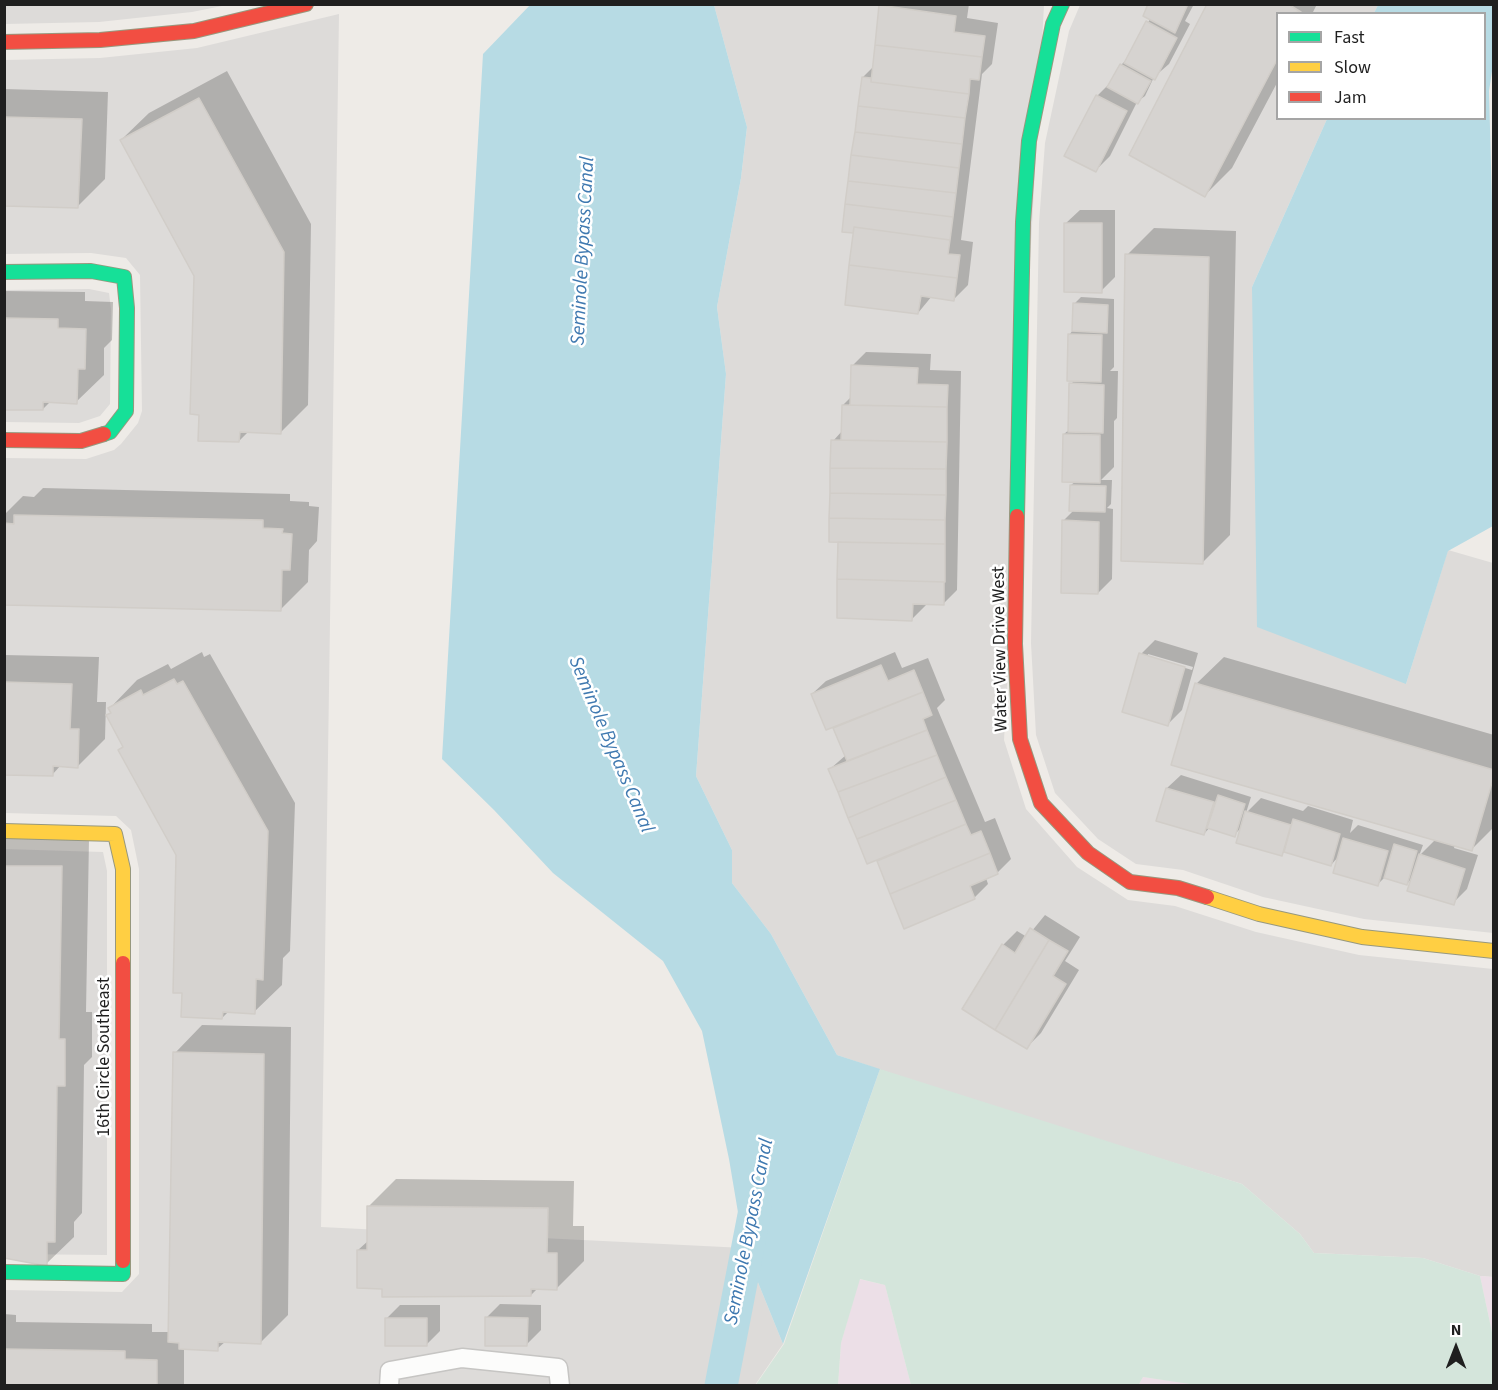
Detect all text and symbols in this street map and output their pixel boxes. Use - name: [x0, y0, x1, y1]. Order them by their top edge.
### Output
- legend: [1276, 12, 1486, 120]
- text: Fast: [1334, 25, 1365, 50]
- text: Slow: [1334, 55, 1371, 80]
- text: Jam: [1334, 85, 1367, 110]
- water label: Seminole Bypass Canal: [567, 156, 601, 346]
- street label: Water View Drive West: [989, 566, 1013, 732]
- water label: Seminole Bypass Canal: [562, 653, 658, 837]
- street label: 16th Circle Southeast: [94, 977, 116, 1137]
- water label: Seminole Bypass Canal: [720, 1137, 780, 1327]
- north arrow: [1426, 1318, 1486, 1378]
- text: N: [1451, 1319, 1461, 1341]

